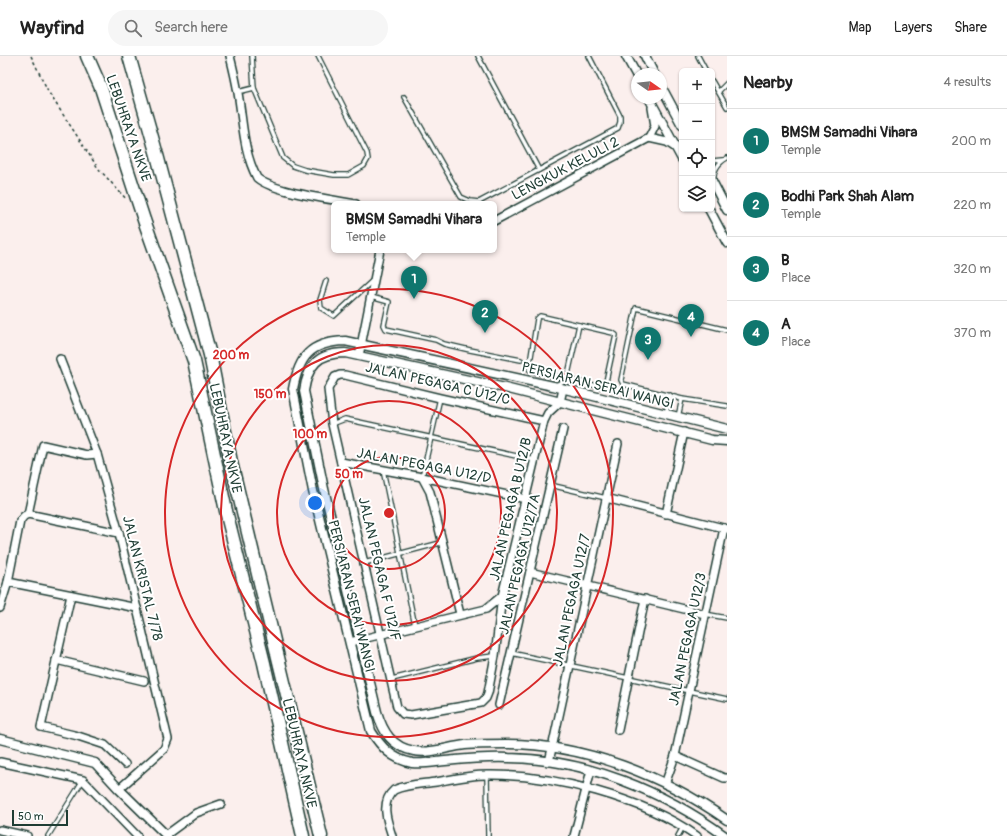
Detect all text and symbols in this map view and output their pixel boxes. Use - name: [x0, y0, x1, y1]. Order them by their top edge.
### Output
- search box: [108, 10, 388, 46]
- text: Wayfind: [20, 16, 84, 40]
- icon: search: [122, 17, 144, 39]
- text: Search here: [154, 18, 228, 37]
- text: Map: [849, 19, 872, 36]
- text: Layers: [894, 19, 932, 36]
- text: Share: [954, 19, 987, 36]
- north arrow: [631, 68, 667, 104]
- map controls: [679, 68, 715, 212]
- button: +: [679, 68, 715, 104]
- street label: LEBUHRAYA NKVE: [102, 72, 155, 184]
- text: Nearby: [743, 72, 792, 93]
- text: 4 results: [944, 74, 991, 90]
- button: −: [679, 104, 715, 140]
- text: BMSM Samadhi Vihara: [781, 123, 918, 142]
- street label: LENGKUK KELULI 2: [509, 133, 622, 204]
- text: 1: [753, 133, 759, 149]
- text: 200 m: [952, 133, 991, 149]
- button: locate: [679, 140, 715, 176]
- text: Temple: [781, 142, 821, 158]
- button: layers: [679, 176, 715, 212]
- text: Bodhi Park Shah Alam: [781, 187, 914, 206]
- text: 2: [752, 197, 760, 213]
- text: 220 m: [953, 197, 991, 213]
- popup: [331, 201, 497, 253]
- text: Temple: [781, 206, 821, 222]
- text: BMSM Samadhi Vihara: [346, 210, 482, 229]
- text: Temple: [346, 229, 386, 245]
- text: B: [781, 251, 790, 270]
- text: 3: [752, 261, 760, 277]
- text: 320 m: [953, 261, 991, 277]
- pin: 1: [401, 266, 427, 299]
- text: Place: [781, 270, 810, 286]
- pin: 2: [472, 300, 498, 333]
- pin: 4: [678, 304, 704, 337]
- text: A: [781, 315, 791, 334]
- text: 4: [752, 325, 760, 341]
- text: 370 m: [954, 325, 991, 341]
- pin: 3: [635, 327, 661, 360]
- text: Place: [781, 334, 810, 350]
- text: 200 m: [213, 348, 250, 363]
- street label: PERSIARAN SERAI WANGI: [520, 358, 676, 413]
- street label: JALAN PEGAGA C U12/C: [364, 359, 512, 408]
- street label: LEBUHRAYA NKVE: [206, 381, 245, 495]
- text: 150 m: [254, 387, 287, 402]
- text: 100 m: [293, 427, 328, 442]
- street label: JALAN PEGAGA B U12/B: [486, 436, 535, 582]
- street label: JALAN PEGAGA U12/D: [355, 444, 493, 487]
- text: 50 m: [335, 467, 363, 482]
- street label: JALAN PEGAGA U12/7A: [495, 492, 544, 636]
- your location: [305, 493, 325, 513]
- street label: JALAN PEGAGA F U12/F: [355, 495, 404, 643]
- centre of rings: [382, 506, 396, 520]
- street label: JALAN KRISTAL 7/78: [119, 514, 166, 642]
- street label: PERSIARAN SERAI WANGI: [324, 518, 379, 674]
- street label: JALAN PEGAGA U12/7: [549, 532, 594, 668]
- street label: JALAN PEGAGA U12/3: [665, 571, 710, 707]
- street label: LEBUHRAYA NKVE: [279, 697, 320, 810]
- scale bar: [12, 808, 68, 827]
- text: 50 m: [18, 810, 44, 823]

